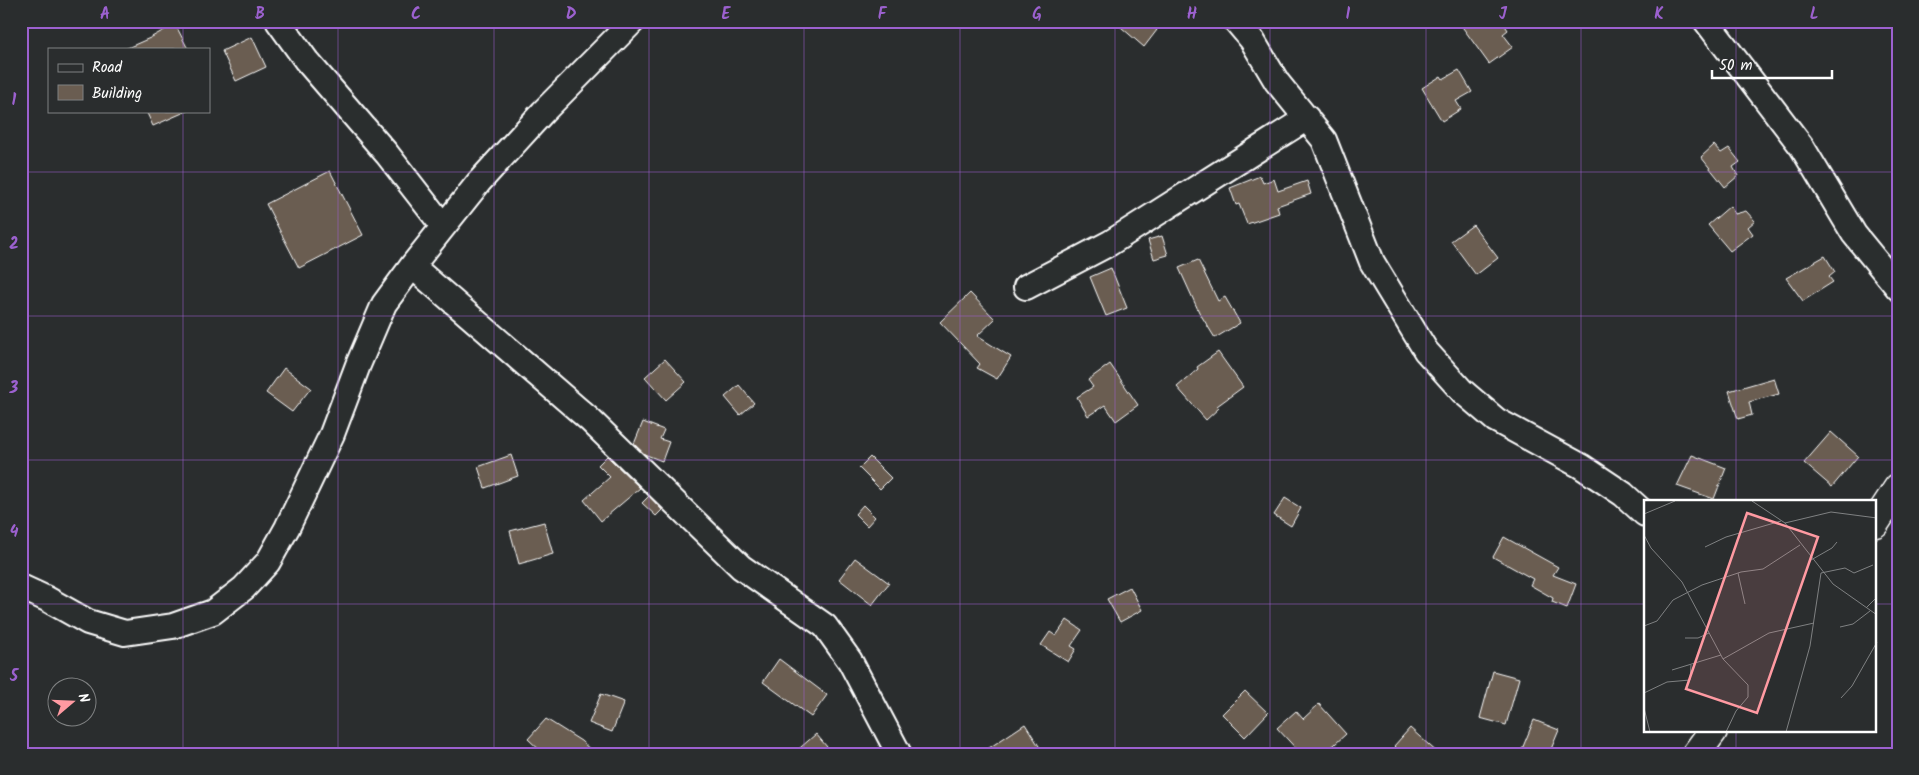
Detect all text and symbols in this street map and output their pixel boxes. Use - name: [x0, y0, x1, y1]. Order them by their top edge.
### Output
- text: A: [100, 2, 110, 27]
- text: B: [255, 2, 265, 27]
- text: C: [411, 2, 421, 27]
- text: D: [566, 2, 577, 27]
- text: E: [722, 2, 732, 27]
- text: F: [878, 2, 888, 27]
- text: G: [1032, 2, 1042, 27]
- text: H: [1187, 2, 1197, 27]
- text: I: [1346, 2, 1351, 27]
- text: J: [1499, 2, 1508, 27]
- text: K: [1654, 2, 1664, 27]
- text: L: [1810, 2, 1818, 27]
- legend: [48, 48, 210, 112]
- scale bar: [1712, 48, 1832, 80]
- text: 50 m: [1719, 54, 1753, 78]
- text: Road: [92, 56, 123, 80]
- text: Building: [92, 82, 142, 106]
- text: 1: [12, 88, 17, 113]
- text: 2: [9, 232, 19, 257]
- text: 3: [9, 376, 19, 401]
- inset map: [1644, 500, 1876, 732]
- text: 4: [10, 520, 19, 545]
- text: 5: [9, 664, 20, 689]
- north arrow: [48, 678, 98, 728]
- text: N: [72, 690, 95, 706]

